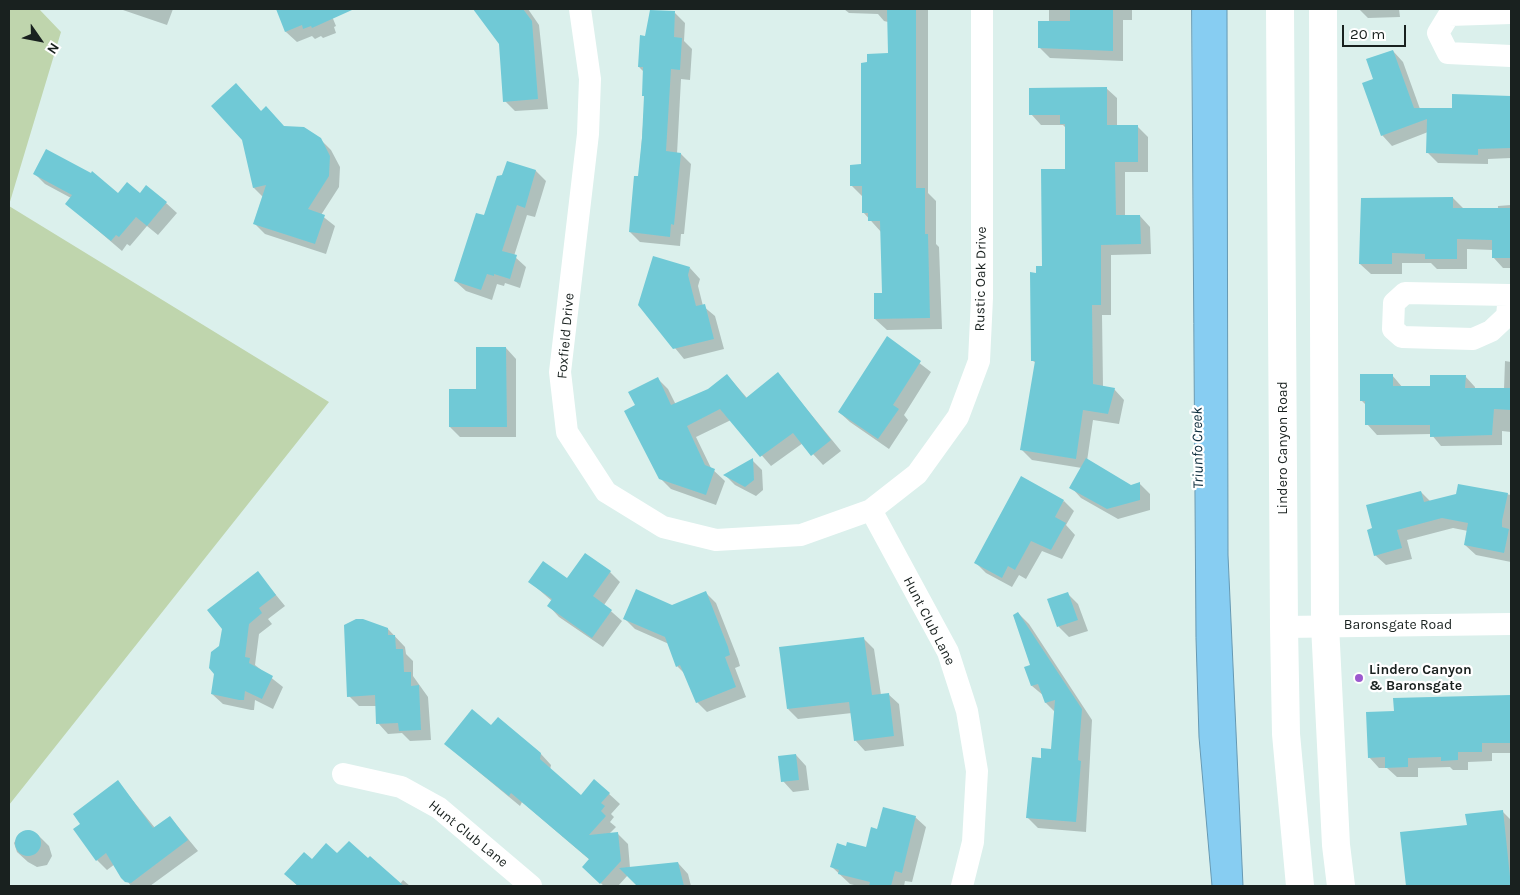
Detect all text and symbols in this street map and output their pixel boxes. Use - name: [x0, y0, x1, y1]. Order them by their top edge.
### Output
- north arrow: [15, 15, 65, 65]
- scale bar: [1345, 15, 1409, 47]
- text: 20 m: [1350, 25, 1385, 43]
- text: N: [43, 40, 63, 57]
- street label: Rustic Oak Drive: [972, 226, 990, 332]
- street label: Foxfield Drive: [554, 292, 578, 380]
- street label: Lindero Canyon Road: [1275, 381, 1291, 515]
- water label: Triunfo Creek: [1188, 407, 1208, 489]
- street label: Hunt Club Lane: [899, 574, 959, 668]
- street label: Baronsgate Road: [1344, 617, 1452, 633]
- place label: Lindero Canyon & Baronsgate: [1369, 662, 1472, 694]
- marker: Lindero Canyon & Baronsgate: [1353, 672, 1365, 684]
- street label: Hunt Club Lane: [425, 797, 511, 871]

